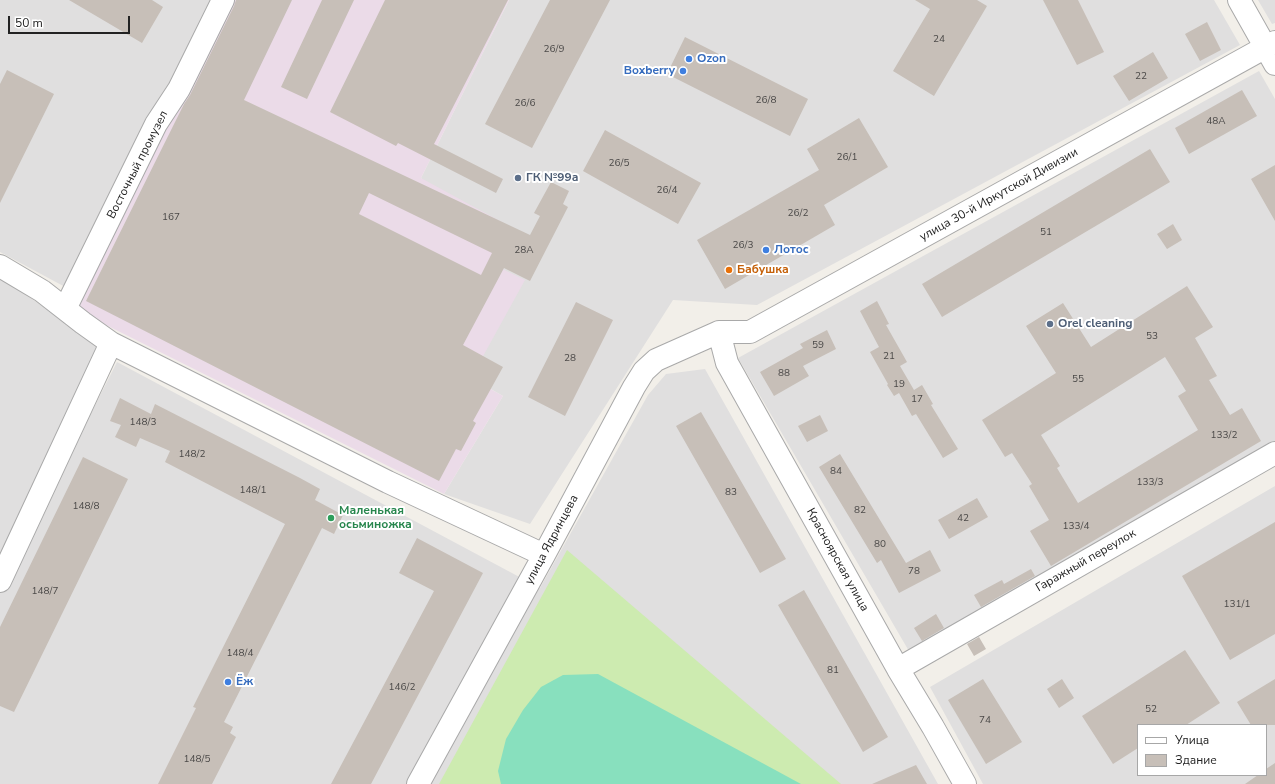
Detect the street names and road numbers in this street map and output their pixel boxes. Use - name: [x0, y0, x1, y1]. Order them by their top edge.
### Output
- street label: Восточный промузел: [104, 108, 172, 222]
- street label: улица 30-й Иркутской Дивизии: [917, 145, 1081, 245]
- street label: улица Ядринцева: [522, 493, 582, 587]
- street label: Красноярская улица: [803, 506, 871, 614]
- street label: Гаражный переулок: [1033, 526, 1139, 596]

